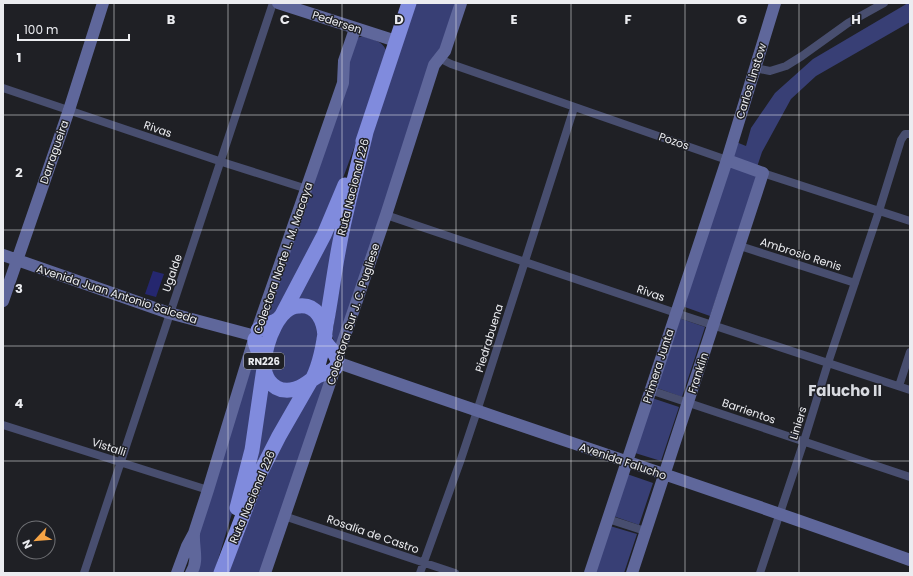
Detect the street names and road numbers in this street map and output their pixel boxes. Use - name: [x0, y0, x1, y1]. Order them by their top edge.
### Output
- street label: Pedersen: [310, 6, 364, 38]
- street label: Carlos Linstow: [732, 41, 770, 121]
- street label: Rivas: [142, 117, 174, 141]
- street label: Darragueira: [36, 118, 72, 186]
- street label: Pozos: [657, 128, 692, 154]
- street label: Ruta Nacional 226: [333, 137, 373, 237]
- street label: Colectora Norte L. M. Macaya: [250, 180, 316, 336]
- street label: Ambrosio Renis: [758, 233, 844, 275]
- street label: Colectora Sur J. C. Pugliese: [322, 241, 384, 387]
- street label: Ugalde: [158, 252, 186, 294]
- street label: Avenida Juan Antonio Salceda: [34, 260, 200, 328]
- street label: Rivas: [635, 281, 667, 305]
- street label: Piedrabuena: [471, 302, 507, 374]
- street label: Primera Junta: [638, 327, 678, 405]
- street label: Franklin: [684, 350, 712, 396]
- road number: RN226: [244, 353, 284, 369]
- street label: Barrientos: [720, 394, 778, 428]
- street label: Liniers: [785, 404, 811, 442]
- street label: Vistalli: [90, 434, 129, 460]
- street label: Avenida Falucho: [577, 439, 669, 483]
- street label: Ruta Nacional 226: [225, 448, 279, 546]
- street label: Rosalía de Castro: [325, 511, 421, 557]

